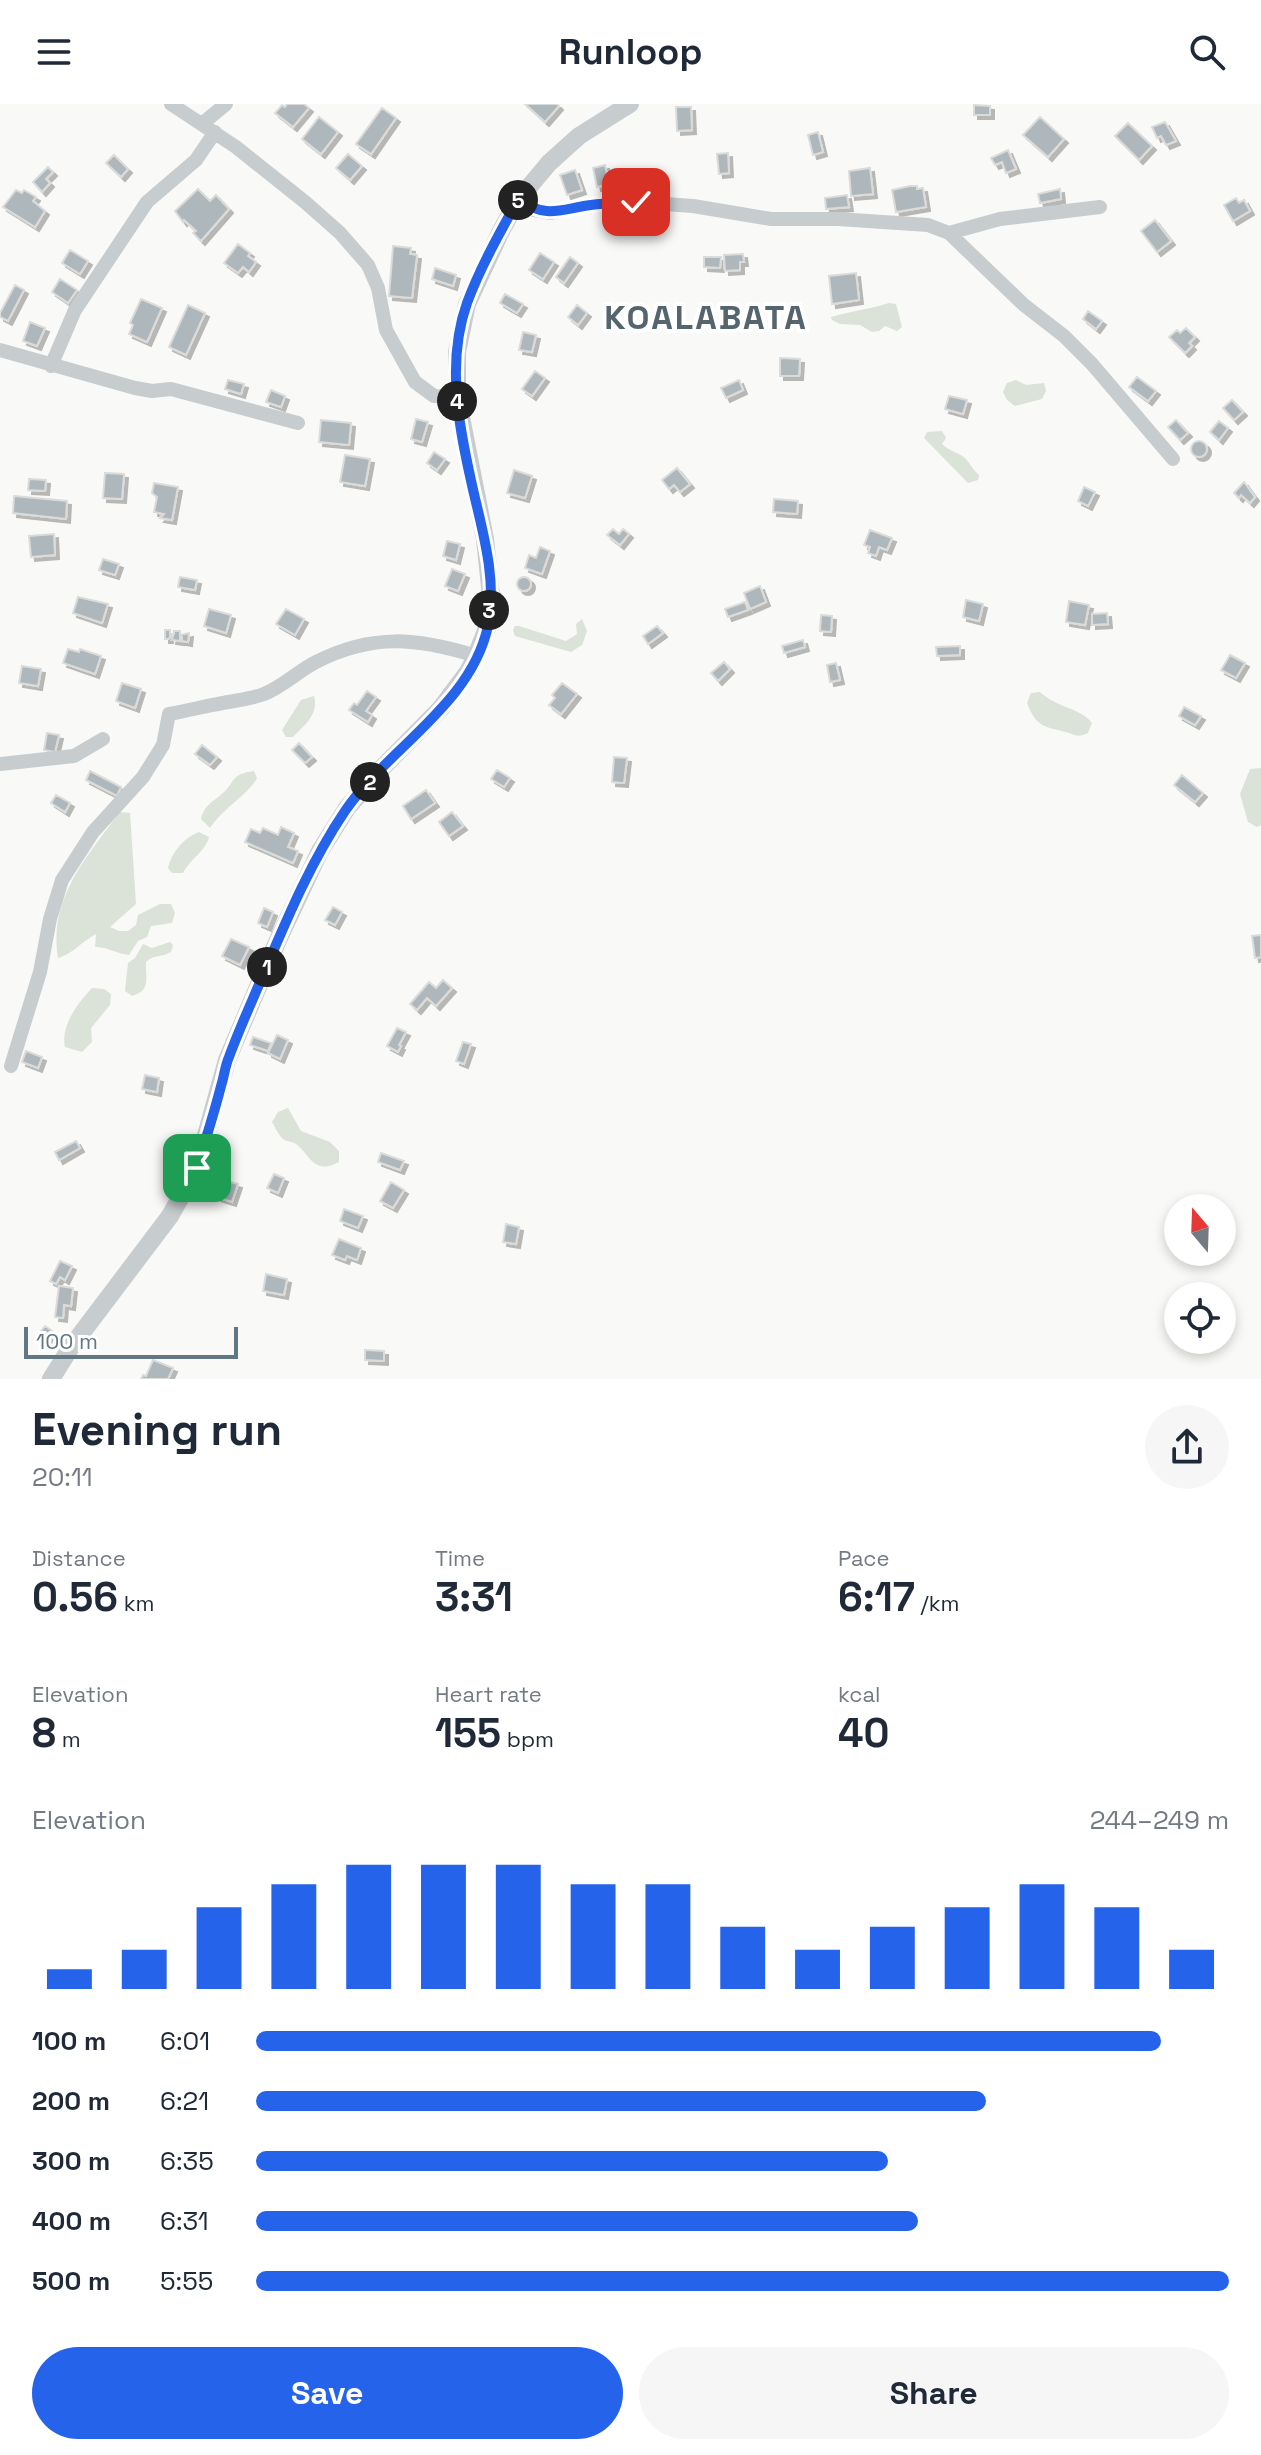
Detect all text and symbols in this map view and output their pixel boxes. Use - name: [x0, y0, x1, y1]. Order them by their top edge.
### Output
- text: Runloop: [559, 29, 702, 75]
- icon: menu: [32, 30, 76, 74]
- icon: search: [1185, 30, 1229, 74]
- pin: [602, 168, 670, 236]
- pin: 5: [498, 180, 538, 220]
- icon: check: [614, 180, 658, 224]
- text: 5: [511, 186, 525, 214]
- district label: KOALABATA: [604, 296, 808, 339]
- pin: 4: [437, 381, 477, 421]
- text: 4: [450, 387, 464, 415]
- pin: 3: [469, 590, 509, 630]
- text: 3: [482, 596, 496, 624]
- pin: 2: [350, 762, 390, 802]
- text: 2: [363, 768, 377, 796]
- pin: 1: [247, 947, 287, 987]
- text: 1: [262, 953, 272, 981]
- pin: [163, 1134, 231, 1202]
- icon: arrive: [175, 1146, 219, 1190]
- north arrow: [1164, 1194, 1236, 1266]
- map controls: [1164, 1194, 1236, 1354]
- button: locate: [1164, 1282, 1236, 1354]
- scale bar: [24, 1323, 238, 1359]
- text: 100 m: [36, 1327, 98, 1355]
- text: Evening run: [32, 1402, 282, 1458]
- button: share: [1145, 1405, 1229, 1489]
- text: 20:11: [32, 1460, 93, 1494]
- text: Distance: [32, 1544, 126, 1572]
- text: Time: [435, 1544, 485, 1572]
- text: Pace: [838, 1544, 890, 1572]
- text: 0.56: [32, 1572, 118, 1623]
- text: 3:31: [435, 1572, 513, 1623]
- text: 6:17: [838, 1572, 915, 1623]
- text: km: [118, 1589, 155, 1617]
- text: /km: [915, 1589, 959, 1617]
- text: Elevation: [32, 1680, 128, 1708]
- text: Heart rate: [435, 1680, 542, 1708]
- text: kcal: [838, 1680, 880, 1708]
- text: 8: [32, 1708, 56, 1759]
- text: 155: [435, 1708, 501, 1759]
- text: 40: [838, 1708, 889, 1759]
- text: m: [56, 1725, 81, 1753]
- text: bpm: [501, 1725, 554, 1753]
- text: Elevation: [32, 1803, 146, 1837]
- text: 244–249 m: [1090, 1803, 1229, 1837]
- text: 100 m: [32, 2024, 106, 2058]
- text: 6:01: [160, 2024, 210, 2058]
- text: 200 m: [32, 2084, 110, 2118]
- text: 6:21: [160, 2084, 209, 2118]
- text: 300 m: [32, 2144, 110, 2178]
- text: 6:35: [160, 2144, 214, 2178]
- text: 400 m: [32, 2204, 111, 2238]
- text: 6:31: [160, 2204, 209, 2238]
- text: 500 m: [32, 2264, 110, 2298]
- text: 5:55: [160, 2264, 213, 2298]
- button: Save: [32, 2347, 623, 2439]
- button: Share: [639, 2347, 1229, 2439]

